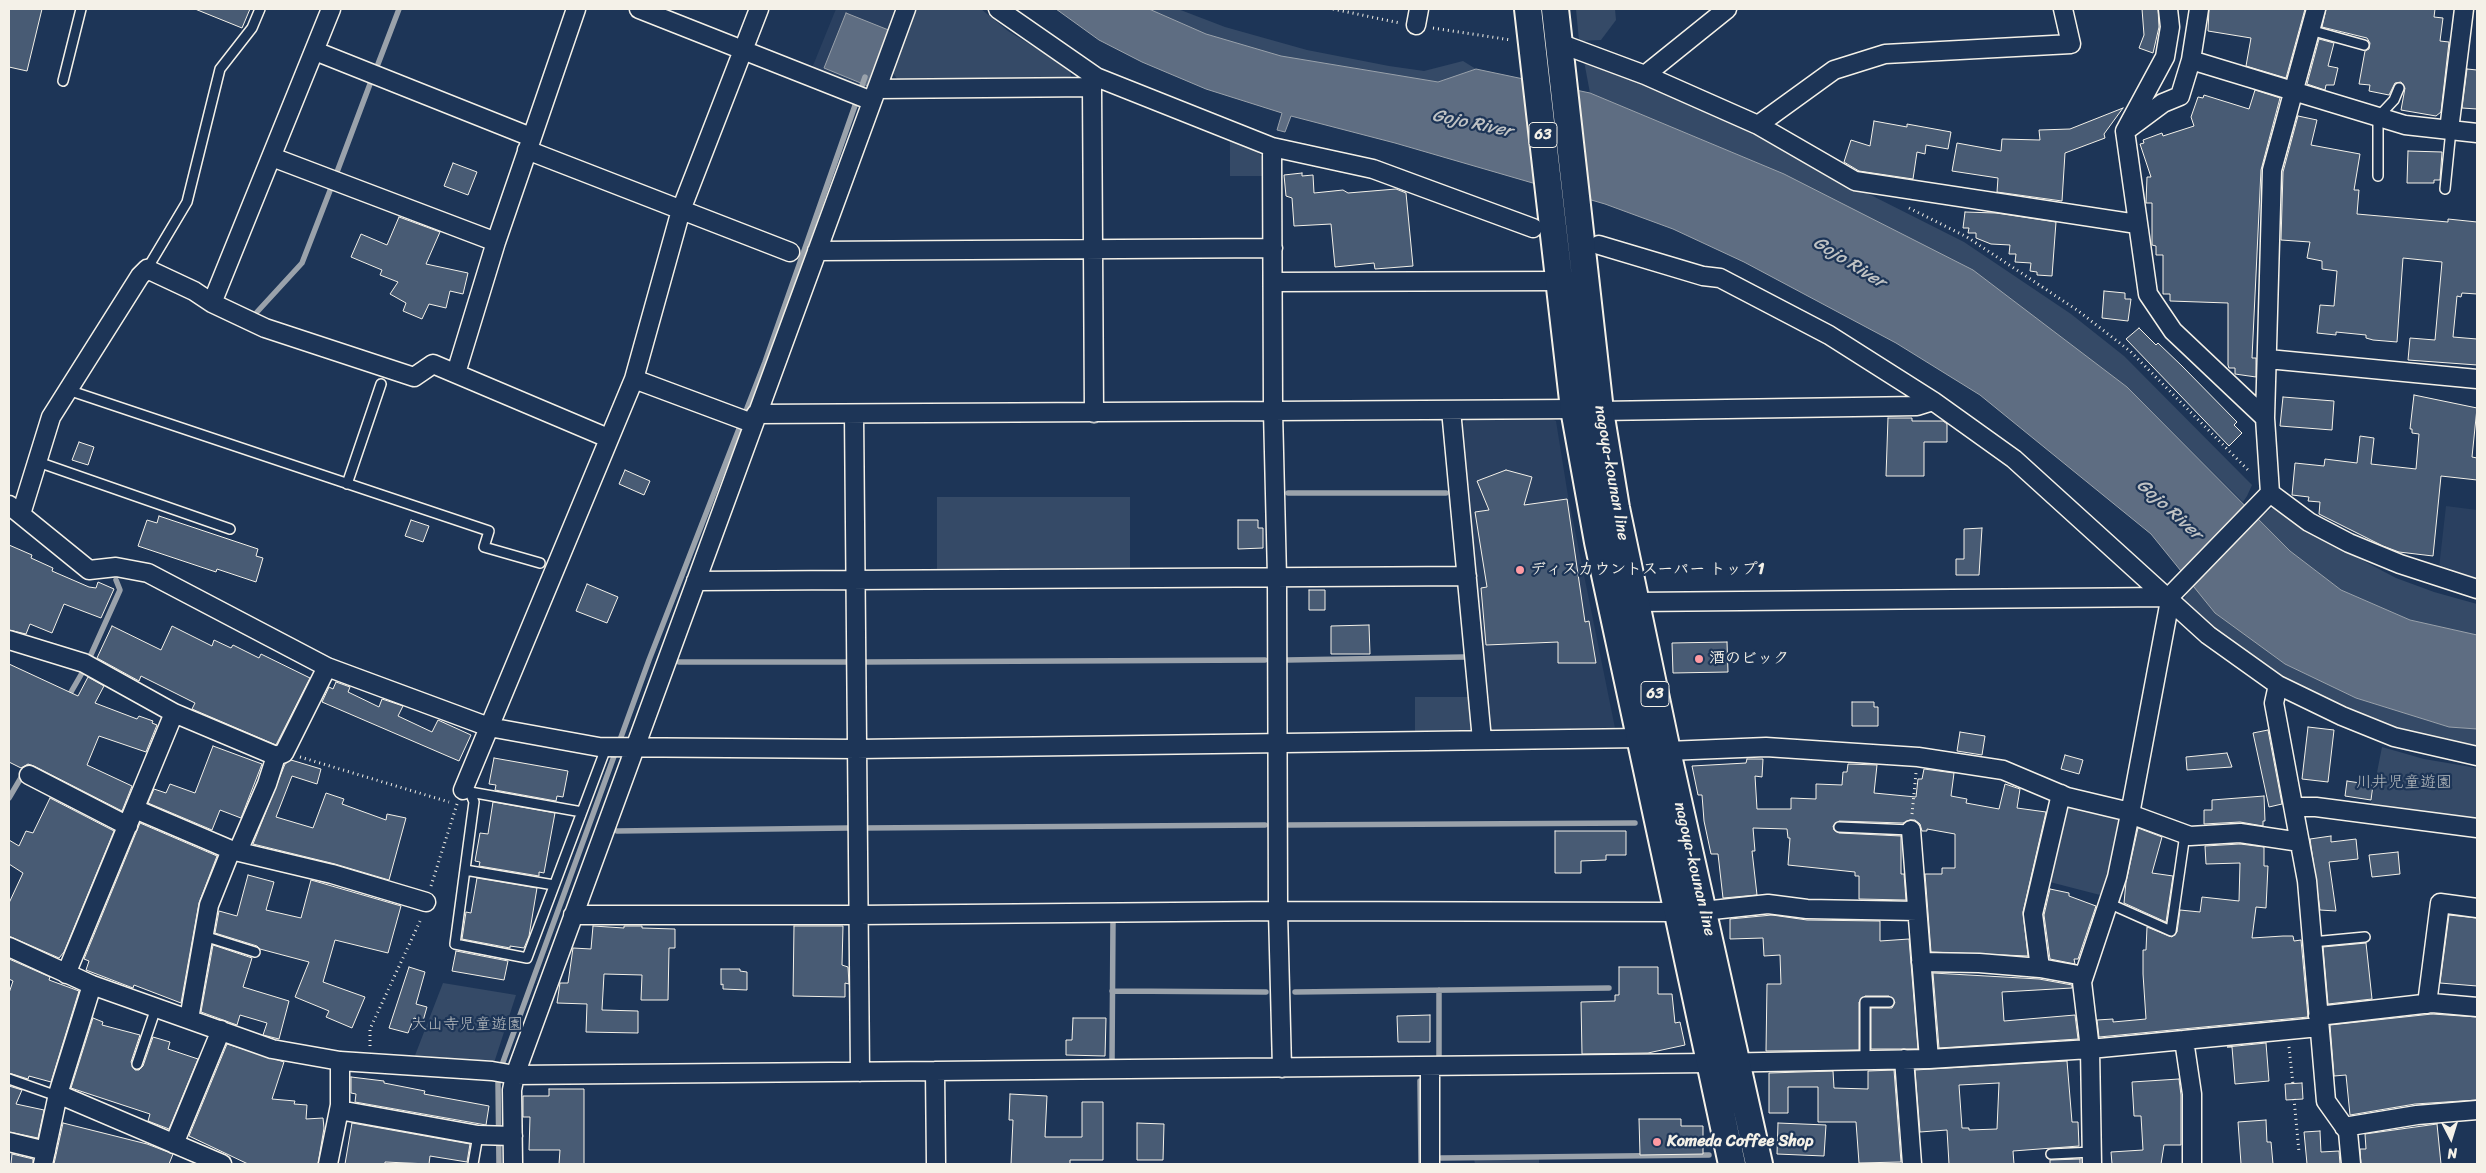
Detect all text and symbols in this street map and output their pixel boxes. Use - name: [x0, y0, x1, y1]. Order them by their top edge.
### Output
- water label: Gojo River: [1430, 105, 1514, 143]
- road number: 63: [1529, 122, 1557, 148]
- water label: Gojo River: [1809, 232, 1889, 294]
- street label: nagoya-kounan line: [1590, 404, 1632, 542]
- water label: Gojo River: [2132, 475, 2206, 545]
- place label: ディスカウントスーパー トップ1: [1530, 560, 1764, 580]
- marker: ディスカウントスーパー トップ1: [1514, 564, 1526, 576]
- place label: 酒のビック: [1709, 649, 1789, 669]
- marker: 酒のビック: [1693, 653, 1705, 665]
- road number: 63: [1641, 682, 1669, 706]
- park label: 川井児童遊園: [2356, 773, 2452, 793]
- street label: nagoya-kounan line: [1669, 800, 1719, 938]
- park label: 大山寺児童遊園: [411, 1015, 523, 1035]
- north arrow: [2426, 1113, 2476, 1163]
- place label: Komeda Coffee Shop: [1667, 1132, 1813, 1152]
- marker: Komeda Coffee Shop: [1651, 1136, 1663, 1148]
- text: N: [2446, 1141, 2458, 1166]

